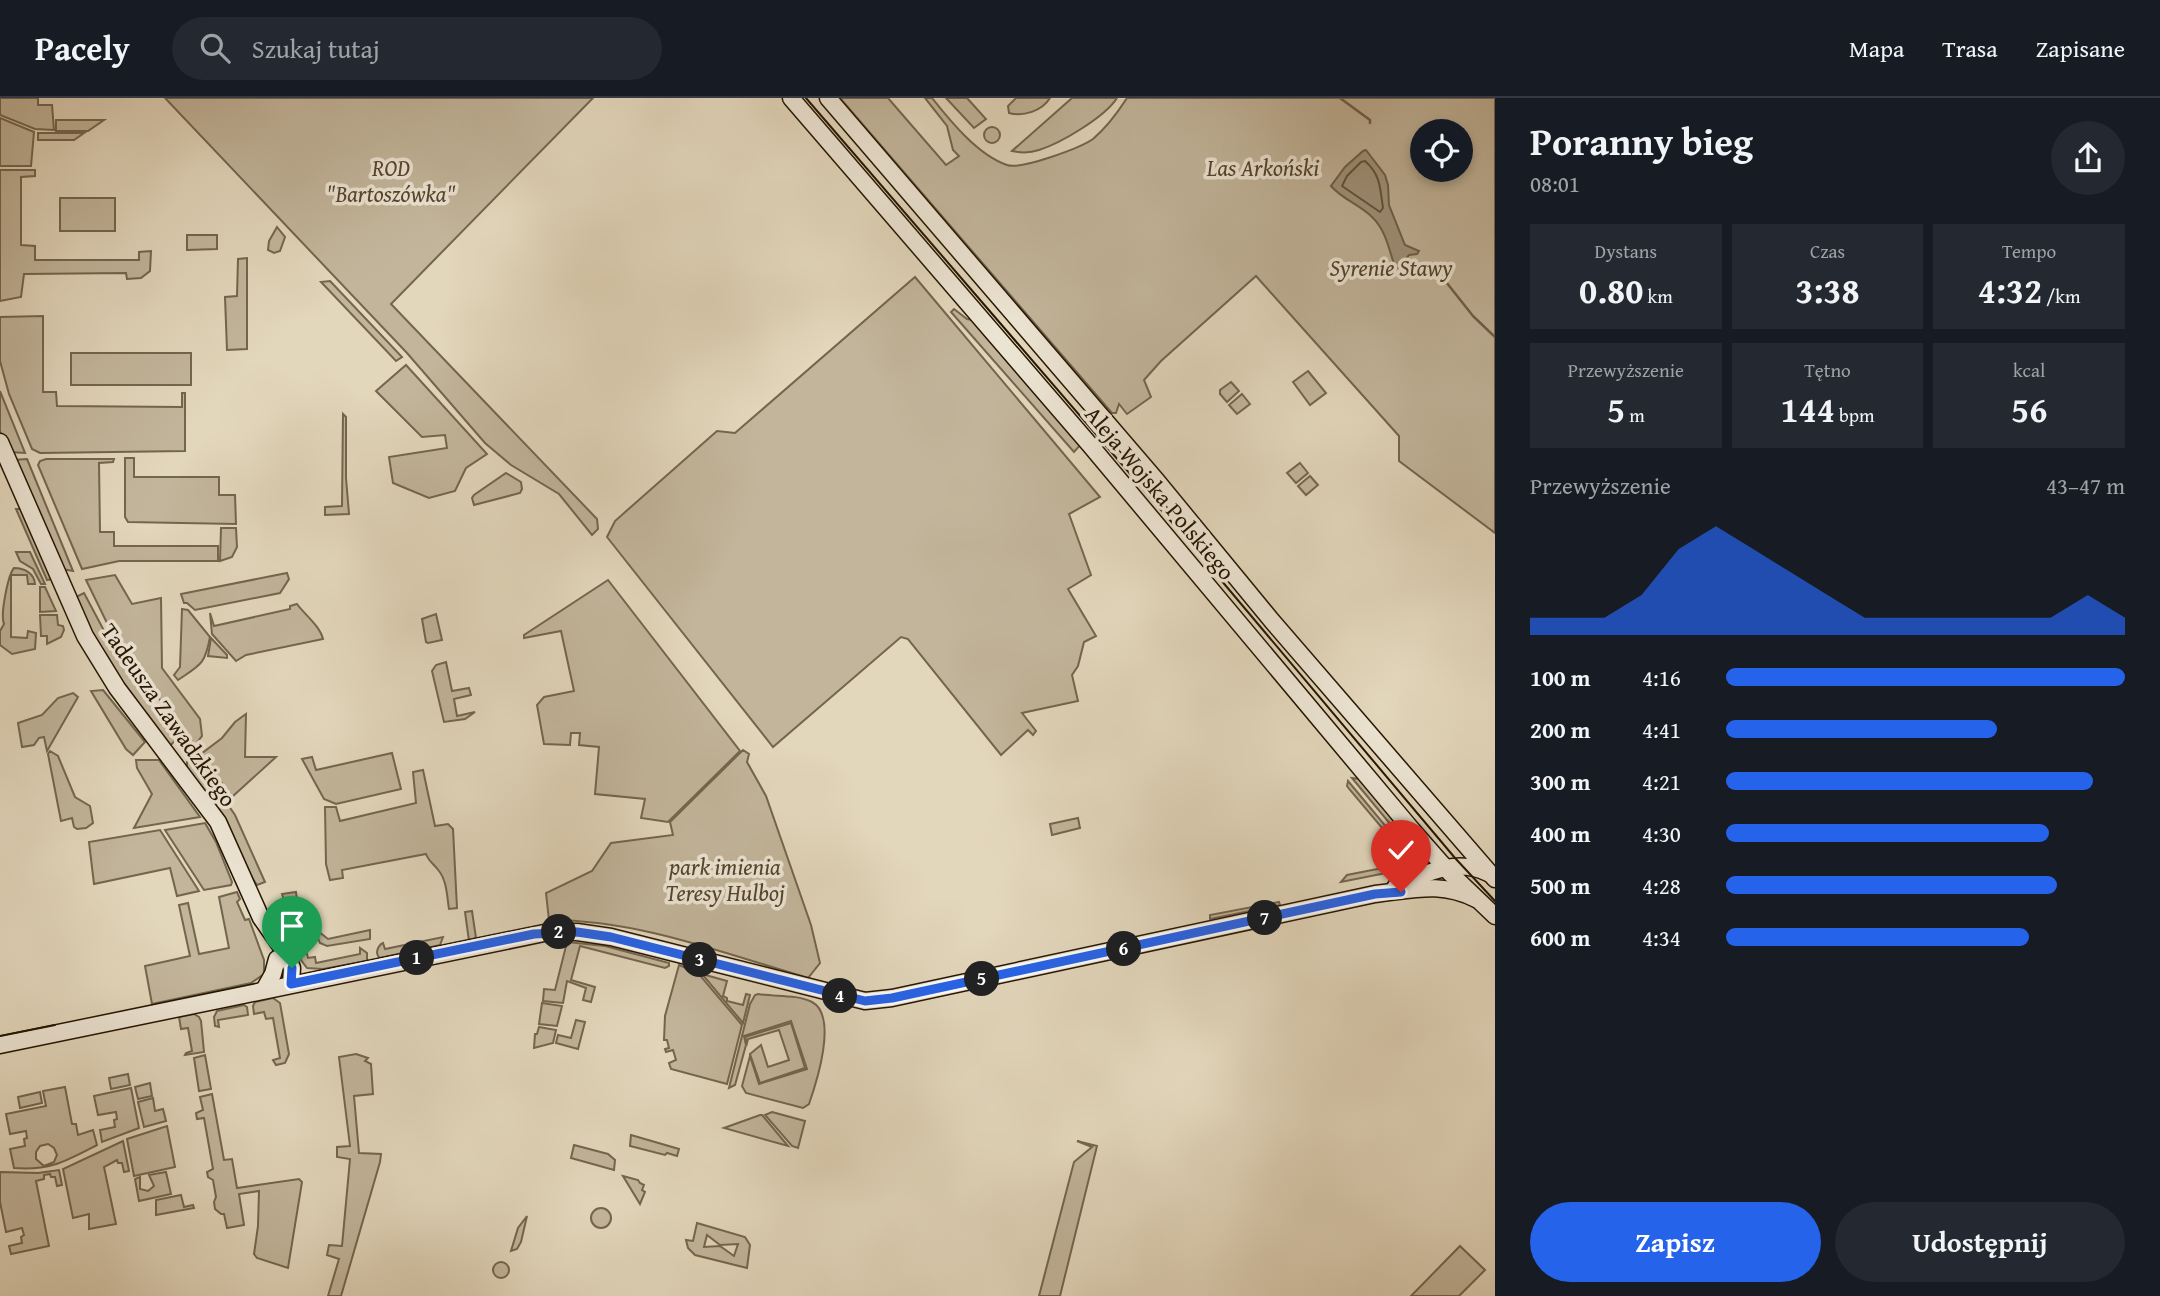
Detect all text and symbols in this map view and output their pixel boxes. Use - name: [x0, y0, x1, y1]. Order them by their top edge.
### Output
- search box: [172, 17, 662, 80]
- text: Pacely: [35, 24, 130, 72]
- icon: search: [196, 29, 234, 67]
- text: Szukaj tutaj: [252, 29, 380, 68]
- text: Mapa: [1849, 31, 1904, 66]
- text: Trasa: [1942, 31, 1998, 66]
- text: Zapisane: [2036, 31, 2125, 66]
- text: Poranny bieg: [1530, 113, 1753, 169]
- map controls: [1410, 119, 1473, 182]
- button: locate: [1410, 119, 1473, 182]
- button: share: [2051, 121, 2125, 195]
- park label: ROD "Bartoszówka": [326, 151, 456, 210]
- park label: Las Arkoński: [1206, 151, 1319, 184]
- text: 08:01: [1530, 167, 1580, 200]
- text: Dystans: [1595, 237, 1657, 265]
- text: Czas: [1810, 237, 1845, 265]
- text: Tempo: [2002, 237, 2056, 265]
- park label: Syrenie Stawy: [1329, 251, 1453, 284]
- text: 0.80: [1579, 265, 1643, 316]
- text: 3:38: [1795, 265, 1860, 316]
- text: 4:32: [1978, 265, 2042, 316]
- text: km: [1643, 282, 1673, 310]
- text: /km: [2042, 282, 2080, 310]
- text: Przewyższenie: [1568, 356, 1684, 384]
- text: Tętno: [1804, 356, 1851, 384]
- text: kcal: [2013, 356, 2045, 384]
- text: 5: [1607, 384, 1625, 435]
- text: 144: [1780, 384, 1835, 435]
- text: 56: [2011, 384, 2047, 435]
- street label: Aleja Wojska Polskiego: [1078, 398, 1243, 587]
- text: m: [1625, 401, 1645, 429]
- text: bpm: [1835, 401, 1875, 429]
- text: Przewyższenie: [1530, 469, 1671, 502]
- text: 43–47 m: [2046, 469, 2125, 502]
- street label: Tadeusza Zawadzkiego: [94, 616, 245, 813]
- text: 100 m: [1530, 661, 1591, 694]
- text: 4:16: [1642, 661, 1681, 694]
- text: 200 m: [1530, 713, 1591, 746]
- text: 4:41: [1642, 713, 1681, 746]
- text: 300 m: [1530, 765, 1591, 798]
- text: 4:21: [1642, 765, 1681, 798]
- text: 400 m: [1530, 817, 1591, 850]
- text: 4:30: [1642, 817, 1681, 850]
- pin: [1371, 820, 1431, 892]
- icon: check: [1382, 831, 1420, 869]
- park label: park imienia Teresy Hulboj: [665, 850, 785, 909]
- text: 500 m: [1530, 869, 1591, 902]
- text: 4:28: [1642, 869, 1681, 902]
- pin: [262, 896, 322, 968]
- pin: 7: [1248, 900, 1282, 936]
- text: 7: [1260, 903, 1269, 931]
- icon: arrive: [273, 907, 311, 945]
- pin: 2: [542, 914, 576, 950]
- text: 2: [554, 917, 563, 945]
- text: 600 m: [1530, 921, 1591, 954]
- text: 4:34: [1642, 921, 1681, 954]
- pin: 6: [1106, 932, 1142, 966]
- text: 6: [1119, 934, 1128, 962]
- pin: 1: [400, 940, 434, 976]
- pin: 3: [682, 942, 718, 978]
- text: 1: [412, 943, 421, 971]
- text: 3: [695, 945, 704, 973]
- pin: 5: [964, 962, 1000, 996]
- text: 5: [977, 964, 986, 992]
- pin: 4: [822, 978, 858, 1014]
- text: 4: [835, 981, 844, 1009]
- button: Zapisz: [1530, 1202, 1821, 1282]
- button: Udostępnij: [1835, 1202, 2125, 1282]

